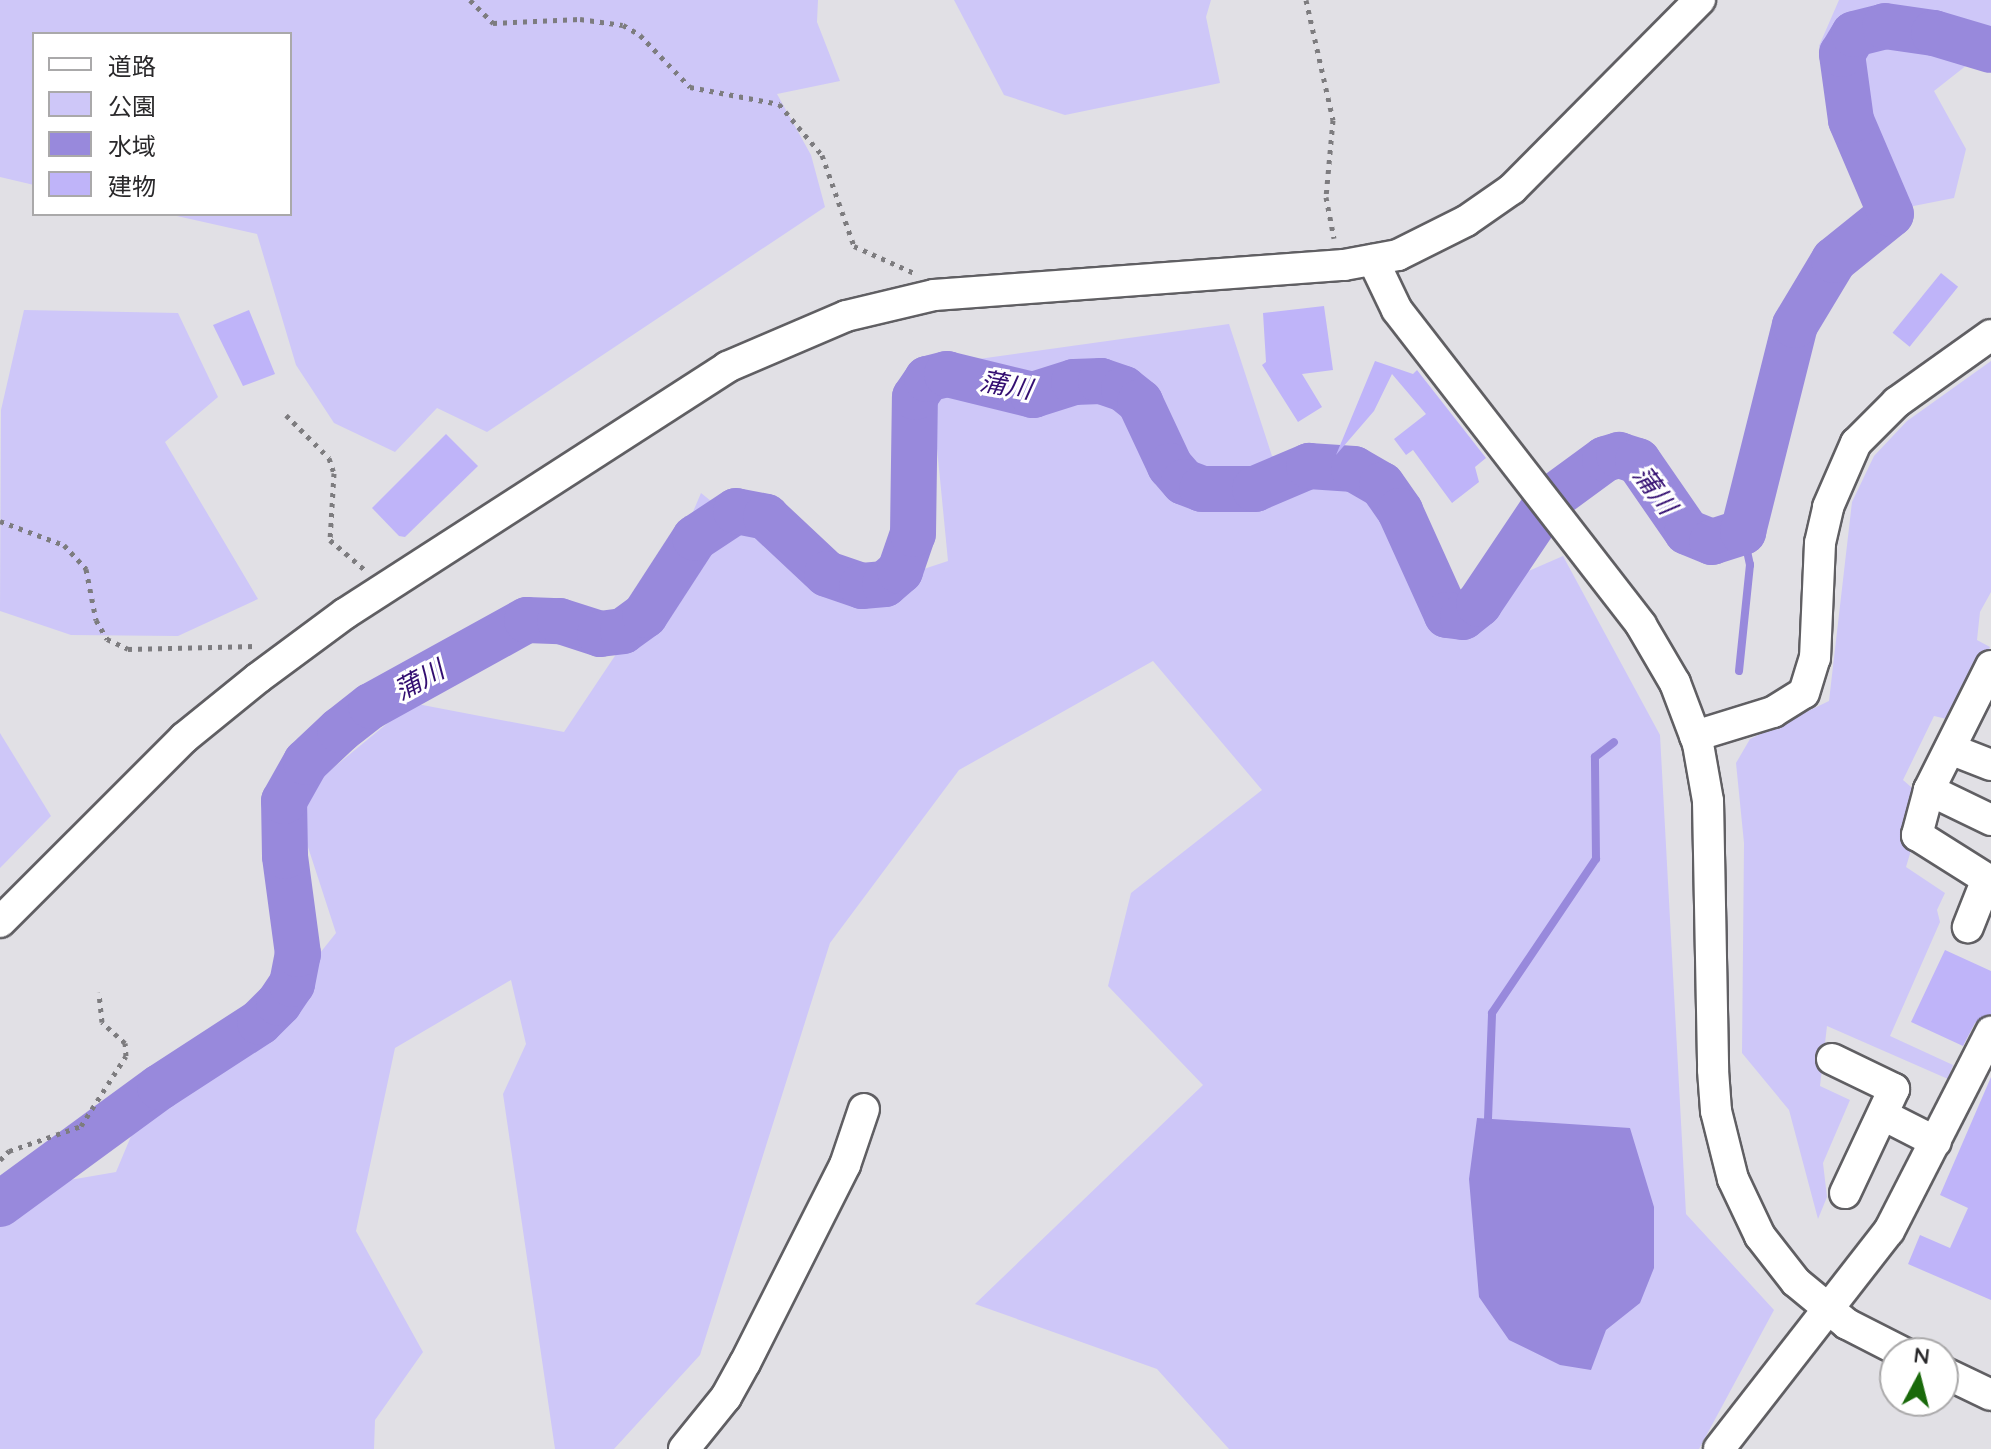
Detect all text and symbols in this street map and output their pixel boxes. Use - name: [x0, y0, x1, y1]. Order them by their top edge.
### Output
- legend: [32, 32, 292, 216]
- text: 道路: [108, 51, 156, 81]
- text: 公園: [108, 91, 156, 121]
- text: 水域: [108, 131, 156, 161]
- text: 建物: [108, 171, 156, 201]
- water label: 蒲川: [978, 365, 1034, 405]
- water label: 蒲川: [1627, 460, 1683, 520]
- water label: 蒲川: [389, 654, 449, 706]
- north arrow: [1879, 1337, 1959, 1417]
- text: N: [1912, 1340, 1931, 1370]

